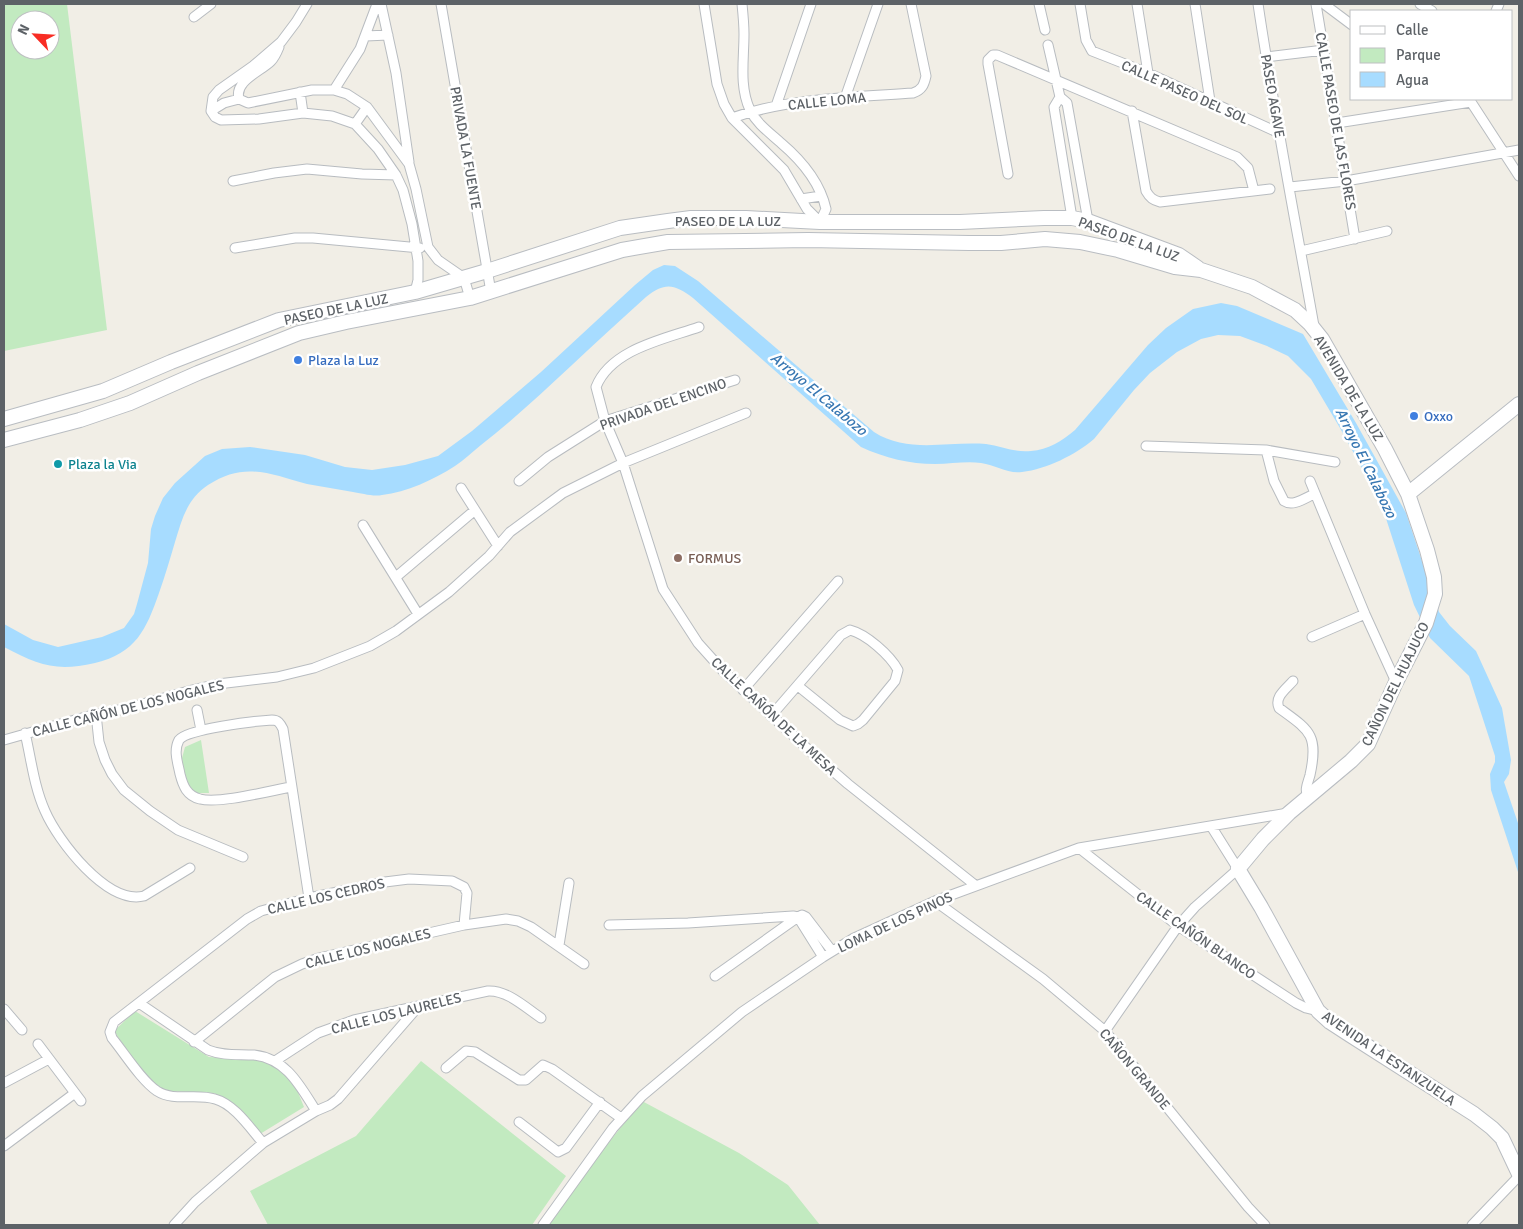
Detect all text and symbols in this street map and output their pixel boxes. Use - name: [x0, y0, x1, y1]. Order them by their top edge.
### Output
- north arrow: [10, 10, 60, 60]
- legend: [1350, 10, 1513, 100]
- text: Calle: [1396, 21, 1429, 39]
- text: N: [14, 22, 33, 38]
- street label: CALLE PASEO DE LAS FLORES: [1311, 31, 1360, 211]
- text: Parque: [1396, 46, 1441, 64]
- street label: PASEO AGAVE: [1257, 53, 1288, 139]
- street label: CALLE PASEO DEL SOL: [1119, 57, 1251, 128]
- text: Agua: [1396, 71, 1429, 89]
- street label: PRIVADA LA FUENTE: [446, 85, 485, 211]
- street label: CALLE LOMA: [787, 89, 867, 114]
- street label: PASEO DE LA LUZ: [675, 213, 781, 230]
- street label: PASEO DE LA LUZ: [1076, 213, 1182, 266]
- street label: PASEO DE LA LUZ: [282, 290, 390, 329]
- street label: AVENIDA DE LA LUZ: [1310, 332, 1387, 445]
- water label: Arroyo El Calabozo: [767, 349, 872, 440]
- place label: Plaza la Luz: [308, 352, 379, 369]
- marker: Plaza la Luz: [292, 354, 304, 366]
- street label: PRIVADA DEL ENCINO: [598, 375, 729, 434]
- water label: Arroyo El Calabozo: [1332, 405, 1401, 522]
- place label: Oxxo: [1424, 408, 1453, 425]
- marker: Oxxo: [1408, 410, 1420, 422]
- place label: Plaza la Via: [68, 456, 137, 473]
- marker: Plaza la Via: [52, 458, 64, 470]
- place label: FORMUS: [688, 550, 741, 567]
- marker: FORMUS: [672, 552, 684, 564]
- street label: CAÑON DEL HUAJUCO: [1358, 619, 1433, 749]
- street label: CALLE CAÑÓN DE LA MESA: [707, 654, 840, 779]
- street label: CALLE CAÑÓN DE LOS NOGALES: [31, 676, 226, 741]
- street label: CALLE LOS CEDROS: [266, 875, 387, 918]
- street label: LOMA DE LOS PINOS: [835, 888, 956, 957]
- street label: CALLE CAÑÓN BLANCO: [1133, 888, 1259, 983]
- street label: CALLE LOS NOGALES: [304, 925, 433, 972]
- street label: CALLE LOS LAURELES: [329, 989, 463, 1038]
- street label: AVENIDA LA ESTANZUELA: [1319, 1007, 1459, 1110]
- street label: CAÑON GRANDE: [1096, 1025, 1174, 1113]

